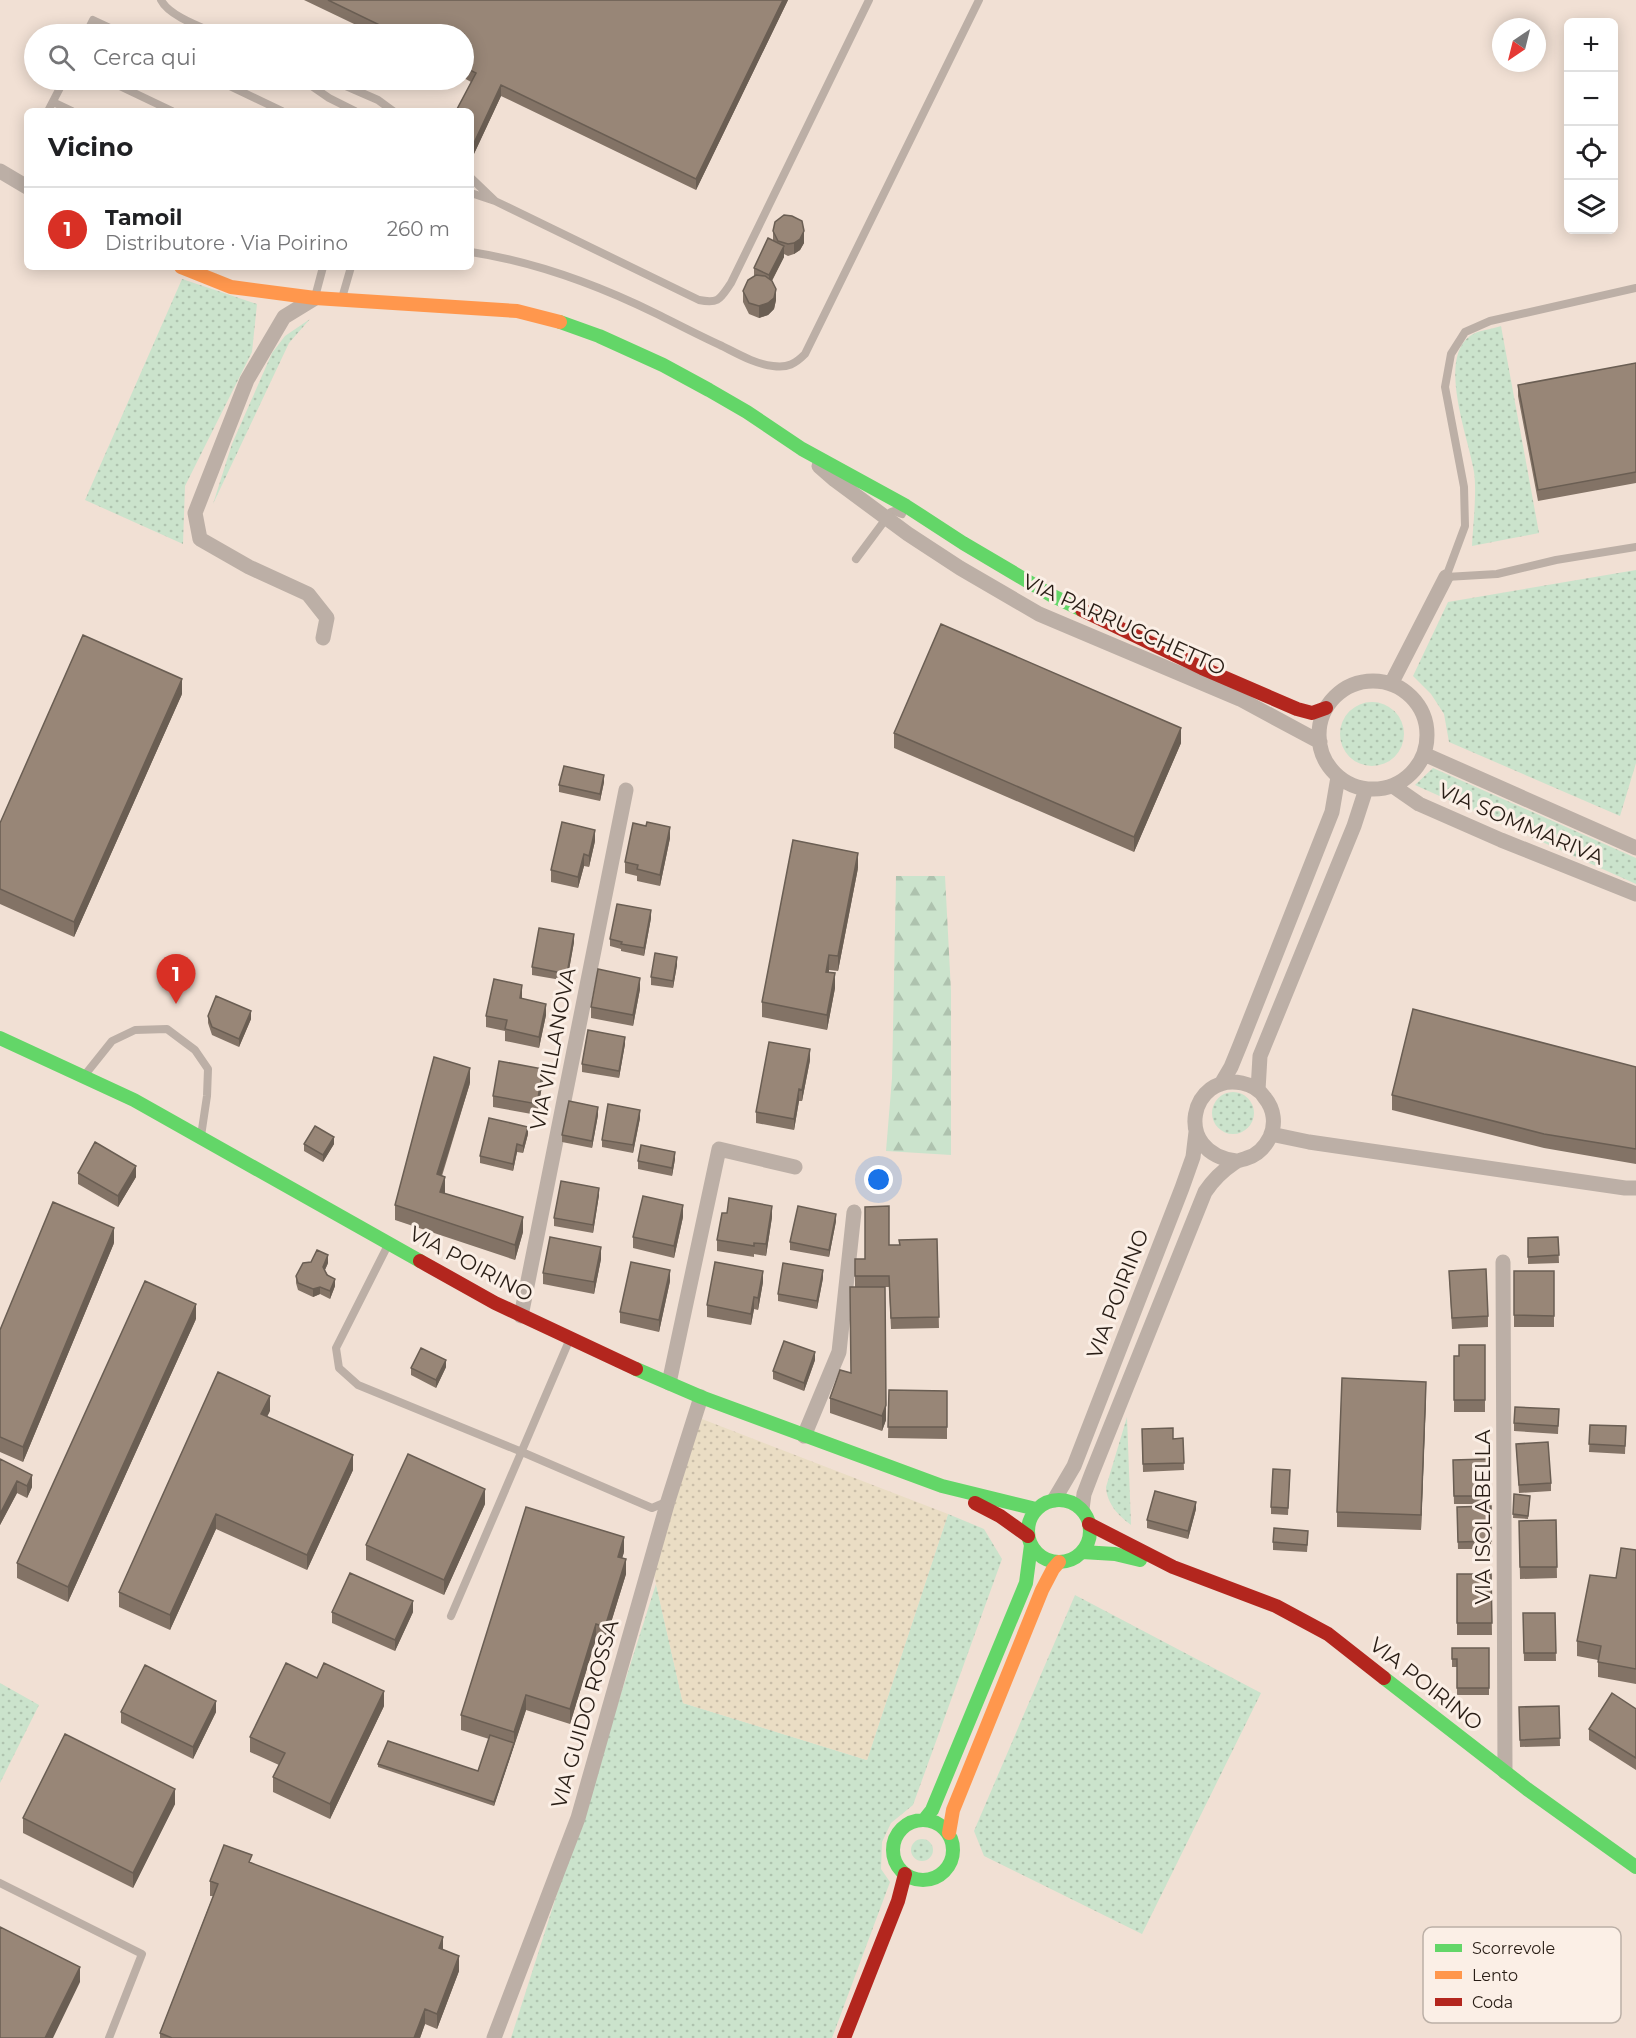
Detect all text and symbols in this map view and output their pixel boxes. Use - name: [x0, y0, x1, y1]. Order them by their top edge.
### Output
- north arrow: [1492, 18, 1546, 72]
- map controls: [1564, 18, 1618, 234]
- button: +: [1564, 18, 1618, 72]
- search box: [24, 24, 474, 90]
- icon: search: [45, 41, 78, 74]
- text: Cerca qui: [93, 44, 197, 71]
- button: −: [1564, 72, 1618, 126]
- button: locate: [1564, 126, 1618, 180]
- text: Vicino: [48, 131, 133, 163]
- button: layers: [1564, 180, 1618, 234]
- text: Tamoil: [105, 204, 182, 231]
- text: 1: [64, 217, 71, 241]
- text: 260 m: [387, 217, 450, 241]
- text: Distributore · Via Poirino: [105, 231, 348, 255]
- street label: VIA PARRUCCHETTO: [1019, 569, 1229, 681]
- street label: VIA SOMMARIVA: [1435, 777, 1608, 870]
- pin: 1: [156, 954, 195, 1004]
- street label: VIA VILLANOVA: [525, 965, 581, 1132]
- your location: [864, 1165, 893, 1194]
- street label: VIA POIRINO: [405, 1220, 537, 1307]
- street label: VIA POIRINO: [1081, 1226, 1154, 1362]
- street label: VIA ISOLABELLA: [1470, 1428, 1495, 1605]
- street label: VIA GUIDO ROSSA: [546, 1616, 624, 1811]
- street label: VIA POIRINO: [1365, 1632, 1488, 1735]
- legend: [1423, 1927, 1621, 2023]
- text: Scorrevole: [1472, 1939, 1555, 1958]
- text: Lento: [1472, 1966, 1518, 1985]
- text: Coda: [1472, 1993, 1513, 2012]

